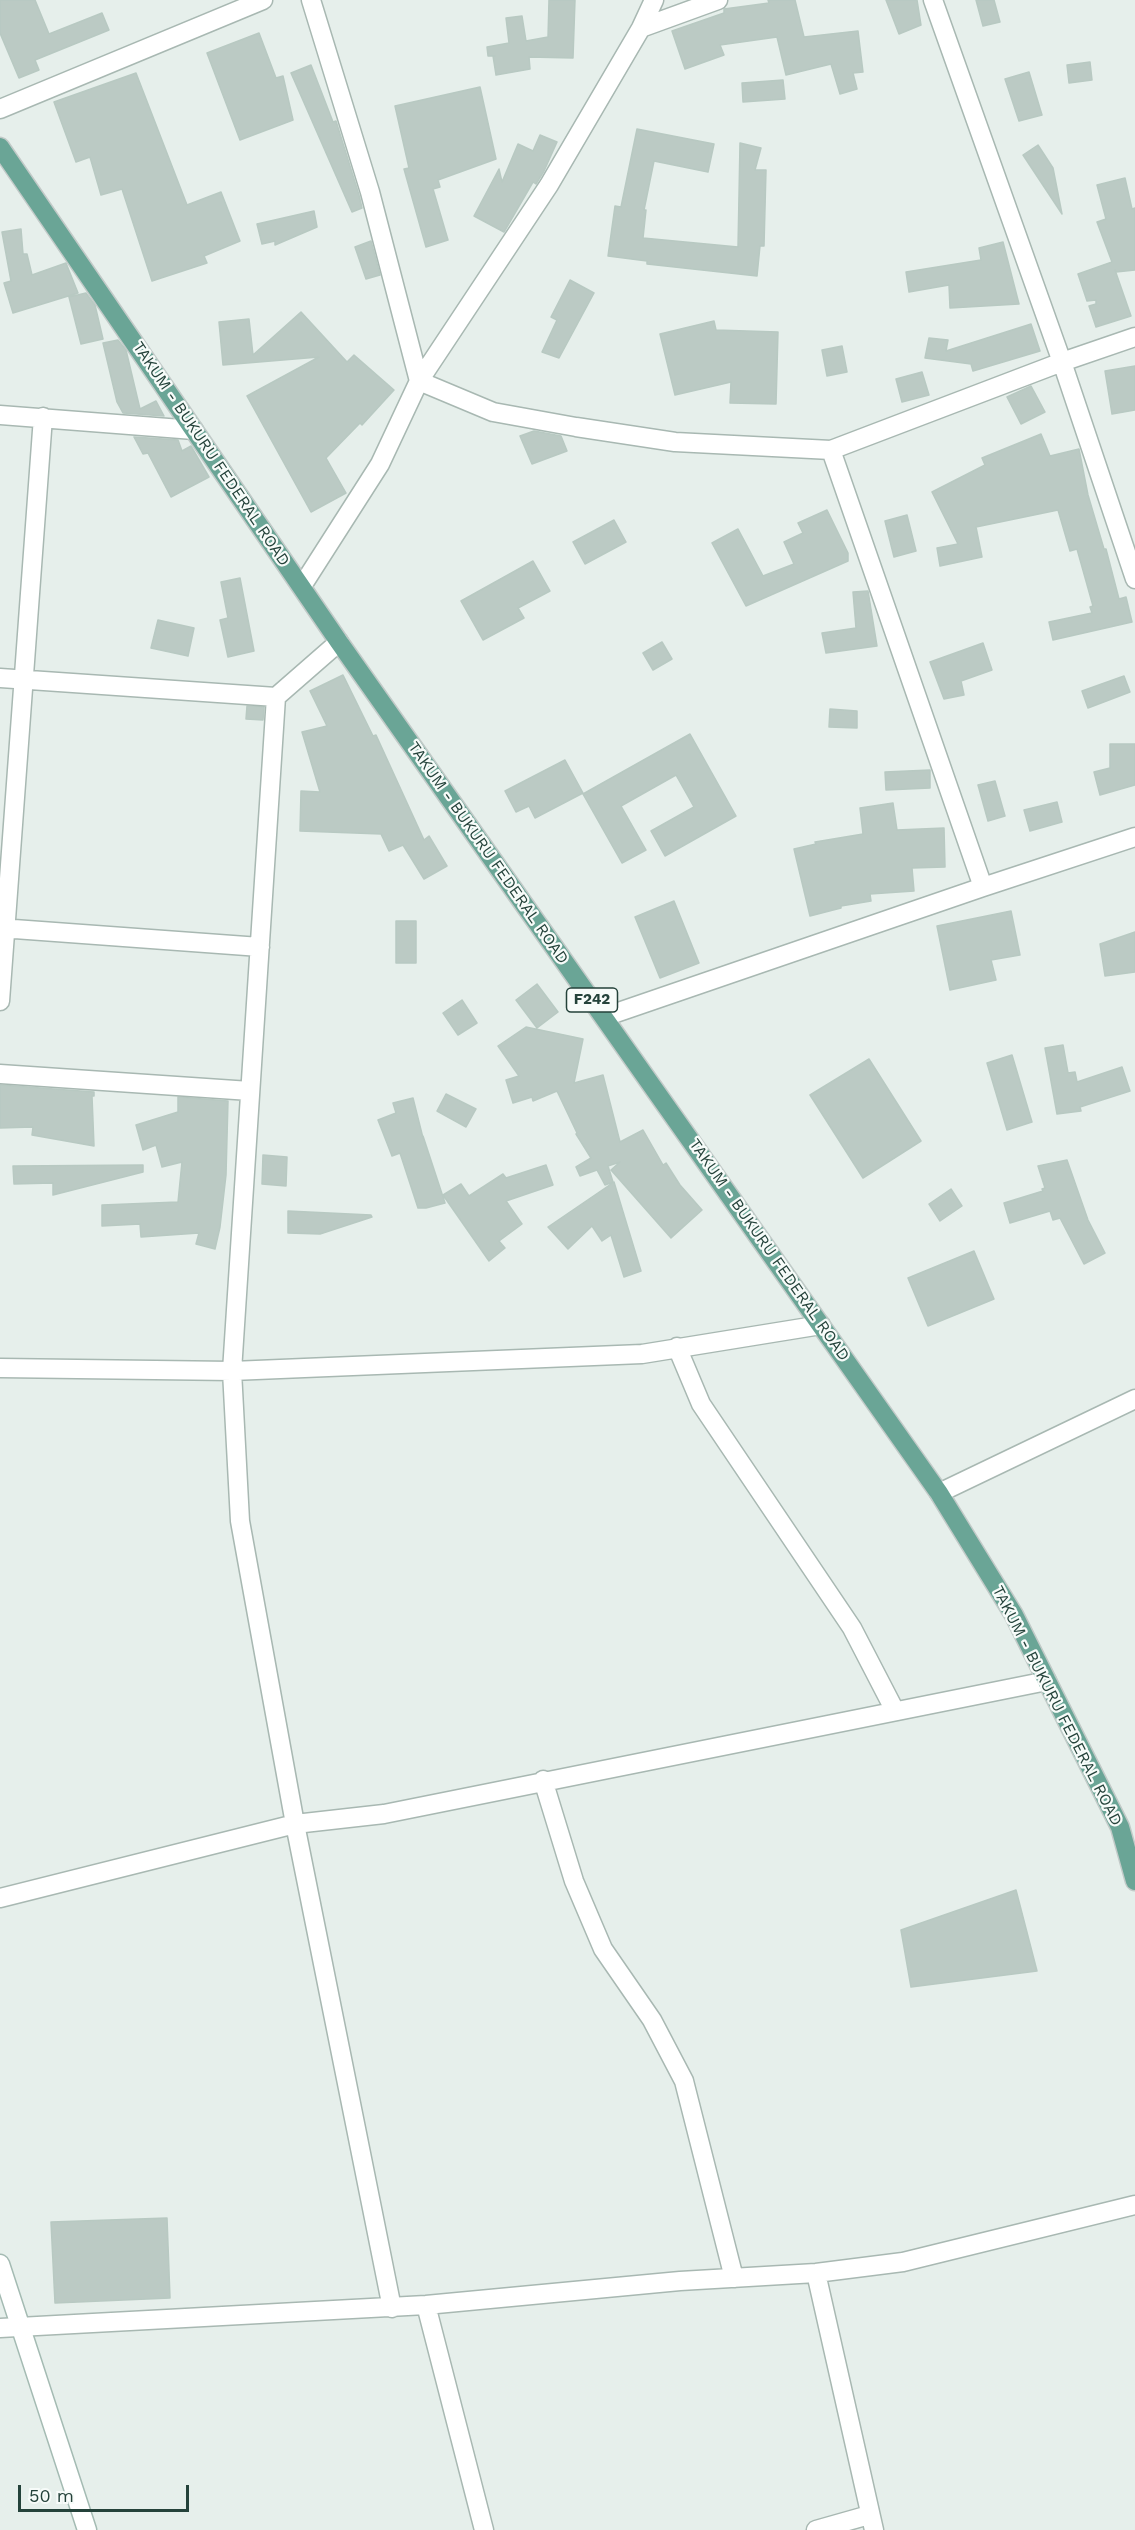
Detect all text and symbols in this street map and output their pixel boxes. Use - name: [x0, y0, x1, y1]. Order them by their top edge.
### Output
- street label: TAKUM - BUKURU FEDERAL ROAD: [129, 338, 293, 570]
- street label: TAKUM - BUKURU FEDERAL ROAD: [404, 738, 572, 968]
- road number: F242: [566, 988, 618, 1012]
- street label: TAKUM - BUKURU FEDERAL ROAD: [685, 1135, 853, 1365]
- street label: TAKUM - BUKURU FEDERAL ROAD: [988, 1583, 1126, 1829]
- scale bar: [21, 2473, 192, 2511]
- text: 50 m: [29, 2485, 74, 2506]

